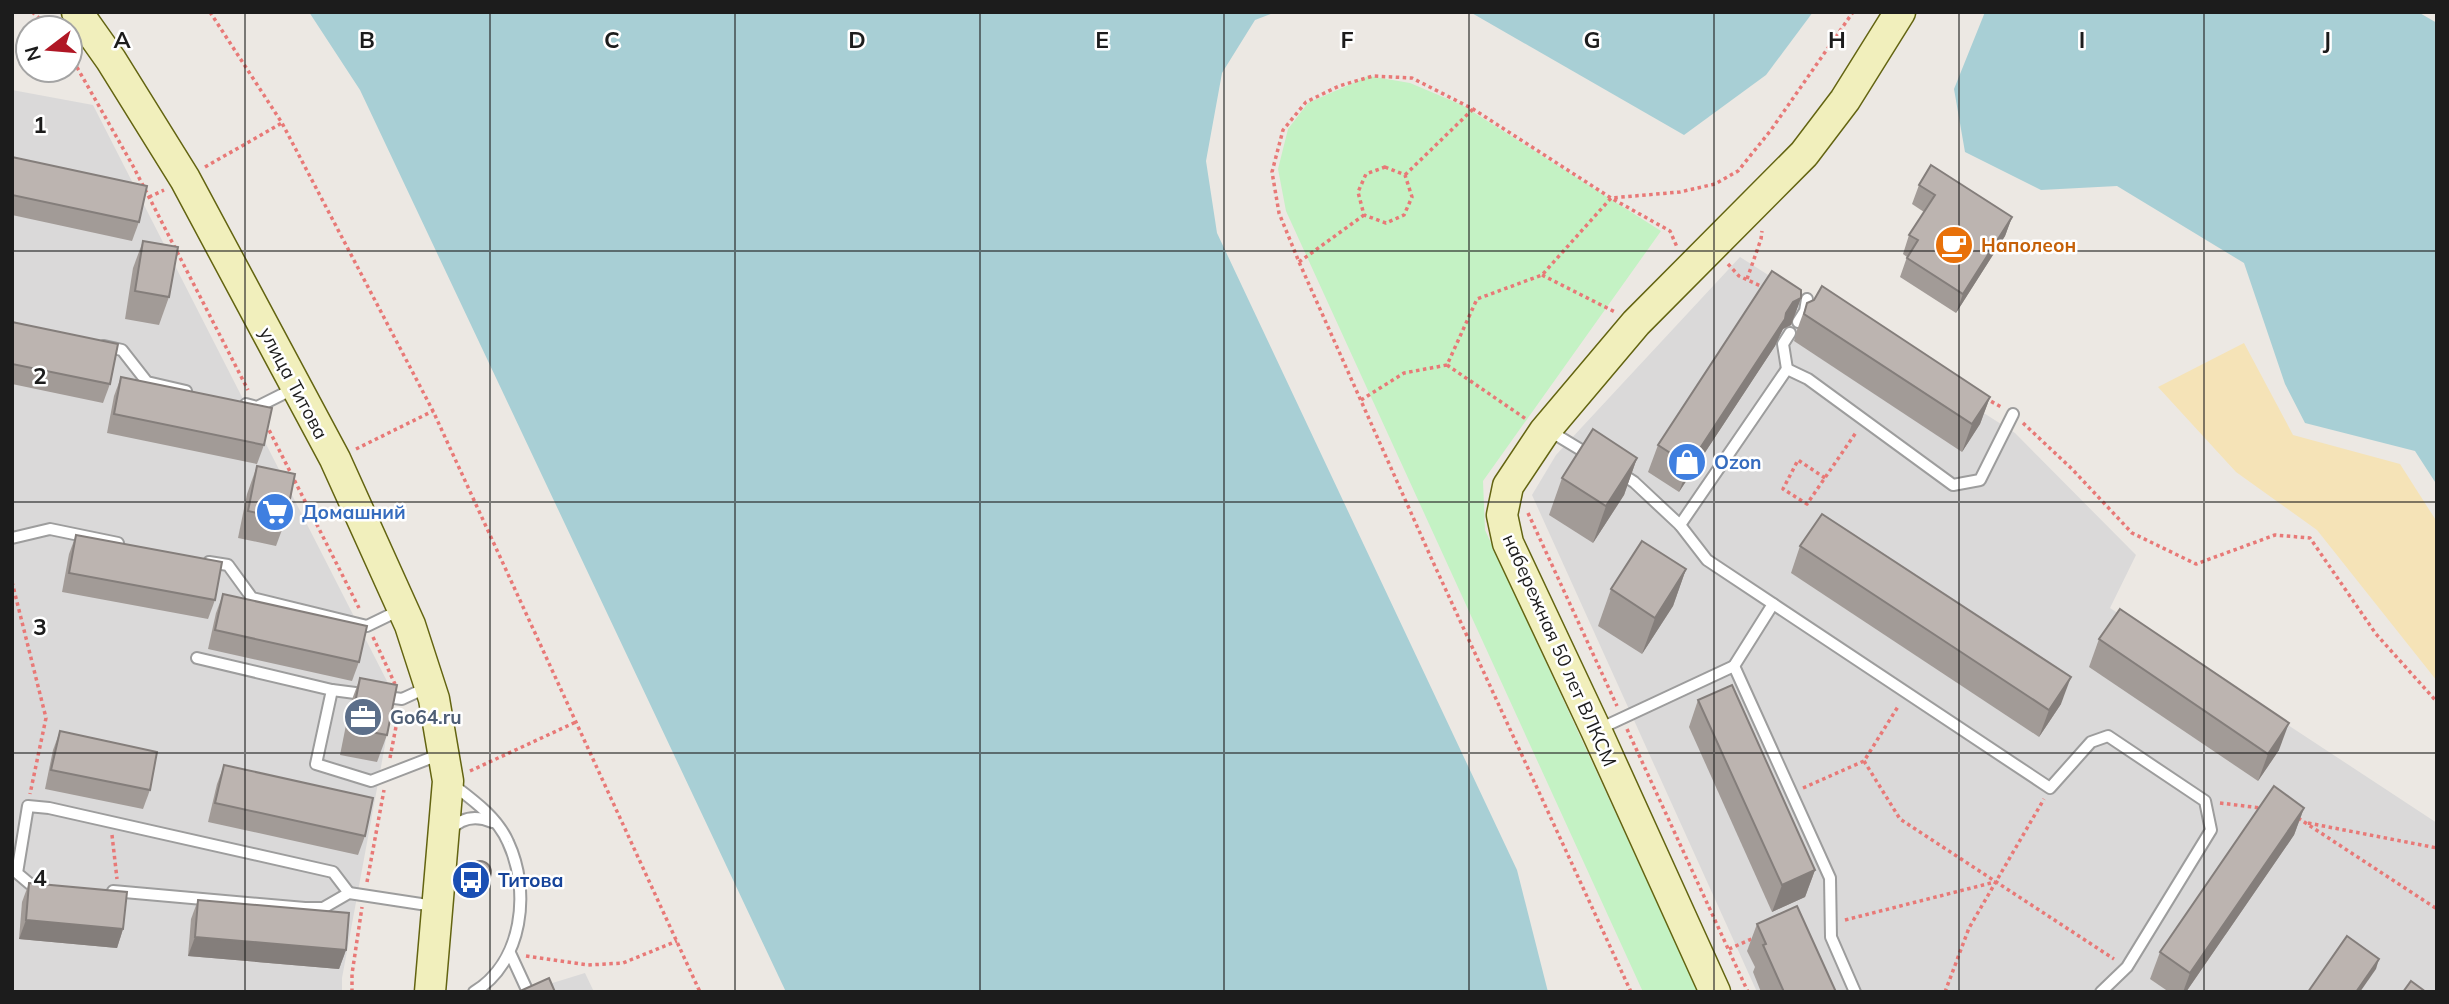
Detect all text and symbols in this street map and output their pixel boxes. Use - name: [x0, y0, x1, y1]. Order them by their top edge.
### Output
- north arrow: [14, 14, 84, 84]
- text: A: [113, 25, 131, 54]
- text: B: [359, 25, 375, 54]
- text: C: [604, 25, 620, 54]
- text: D: [848, 25, 866, 54]
- text: E: [1095, 25, 1109, 54]
- text: F: [1340, 25, 1354, 54]
- text: G: [1583, 25, 1601, 54]
- text: H: [1828, 25, 1846, 54]
- text: I: [2079, 25, 2085, 54]
- text: J: [2323, 25, 2331, 54]
- text: N: [19, 43, 46, 64]
- text: 1: [33, 110, 47, 139]
- cafe icon: Наполеон: [1933, 224, 1975, 266]
- place label: Наполеон: [1981, 233, 2076, 257]
- street label: улица Титова: [254, 323, 334, 443]
- text: 2: [33, 361, 47, 390]
- shop icon: Ozon: [1666, 441, 1708, 483]
- place label: Ozon: [1714, 450, 1761, 474]
- supermarket icon: Домашний: [254, 491, 296, 533]
- place label: Домашний: [302, 500, 406, 524]
- street label: набережная 50 лет ВЛКСМ: [1498, 530, 1622, 770]
- text: 3: [33, 612, 47, 641]
- office icon: Go64.ru: [342, 696, 384, 738]
- place label: Go64.ru: [390, 705, 462, 729]
- bus stop icon: Титова: [450, 859, 492, 901]
- text: 4: [33, 863, 47, 892]
- place label: Титова: [498, 868, 564, 892]

